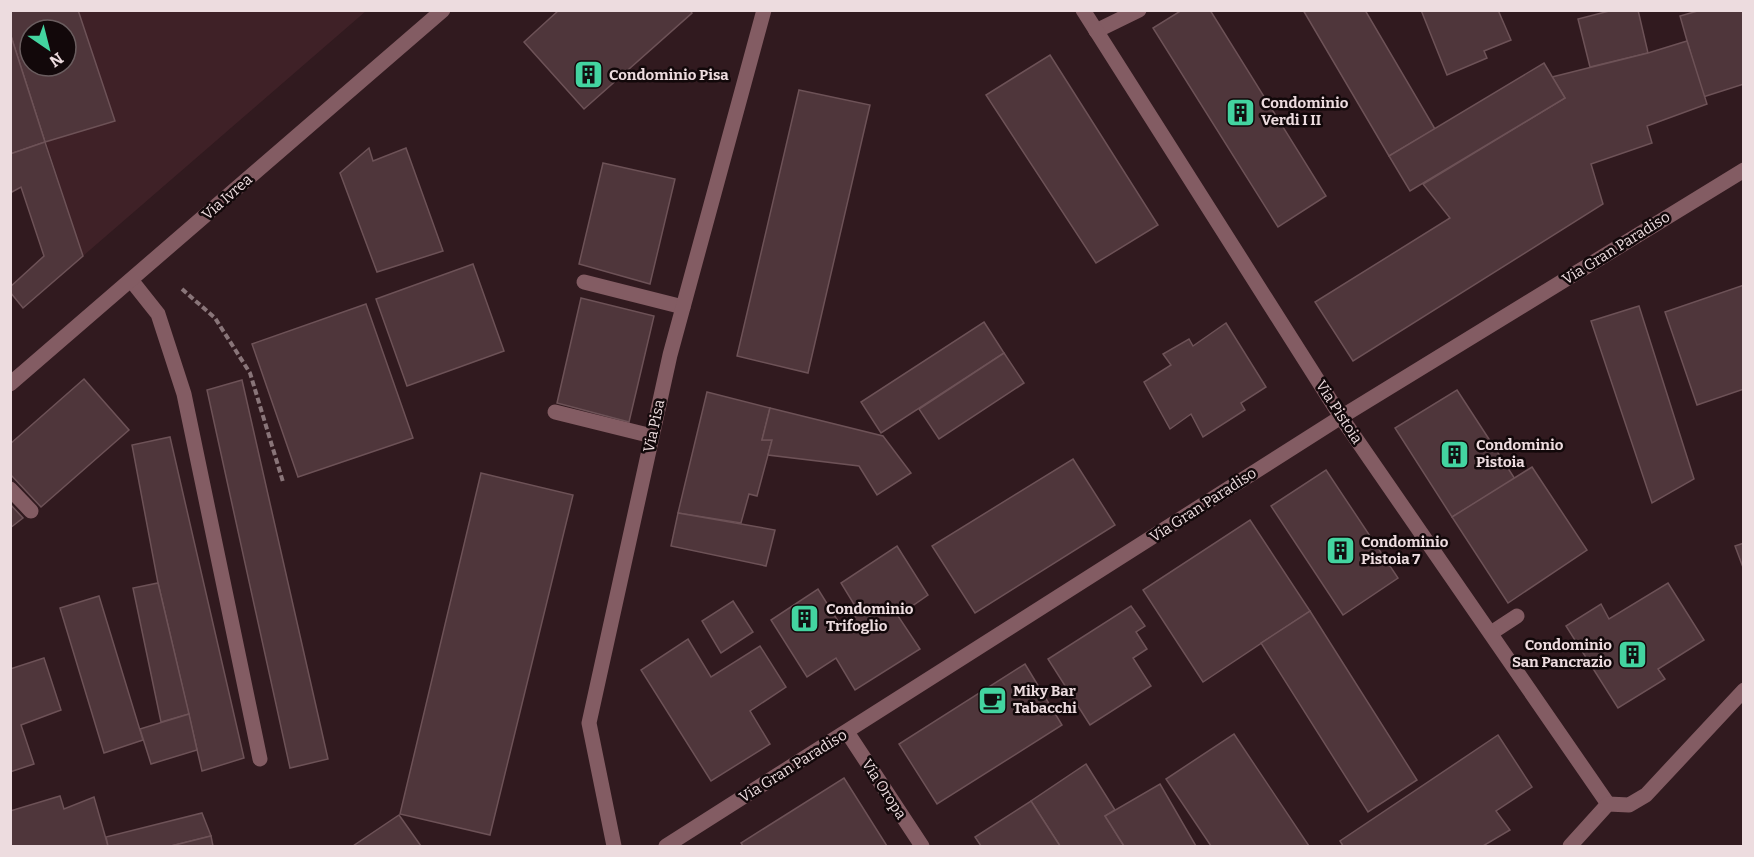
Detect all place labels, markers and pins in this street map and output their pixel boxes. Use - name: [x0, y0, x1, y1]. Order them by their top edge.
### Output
- building icon: Condominio Pisa: [572, 59, 604, 91]
- place label: Condominio Pisa: [609, 66, 729, 84]
- place label: Condominio Verdi I II: [1261, 94, 1349, 129]
- building icon: Condominio Verdi I II: [1224, 96, 1256, 128]
- place label: Condominio Pistoia: [1476, 436, 1564, 471]
- building icon: Condominio Pistoia: [1439, 438, 1471, 470]
- place label: Condominio Pistoia 7: [1361, 533, 1449, 568]
- building icon: Condominio Pistoia 7: [1324, 535, 1356, 567]
- place label: Condominio Trifoglio: [826, 600, 914, 635]
- building icon: Condominio Trifoglio: [789, 602, 821, 634]
- place label: Condominio San Pancrazio: [1512, 636, 1612, 671]
- building icon: Condominio San Pancrazio: [1617, 638, 1649, 670]
- place label: Miky Bar Tabacchi: [1013, 682, 1077, 717]
- cafe icon: Miky Bar Tabacchi: [976, 684, 1008, 716]

